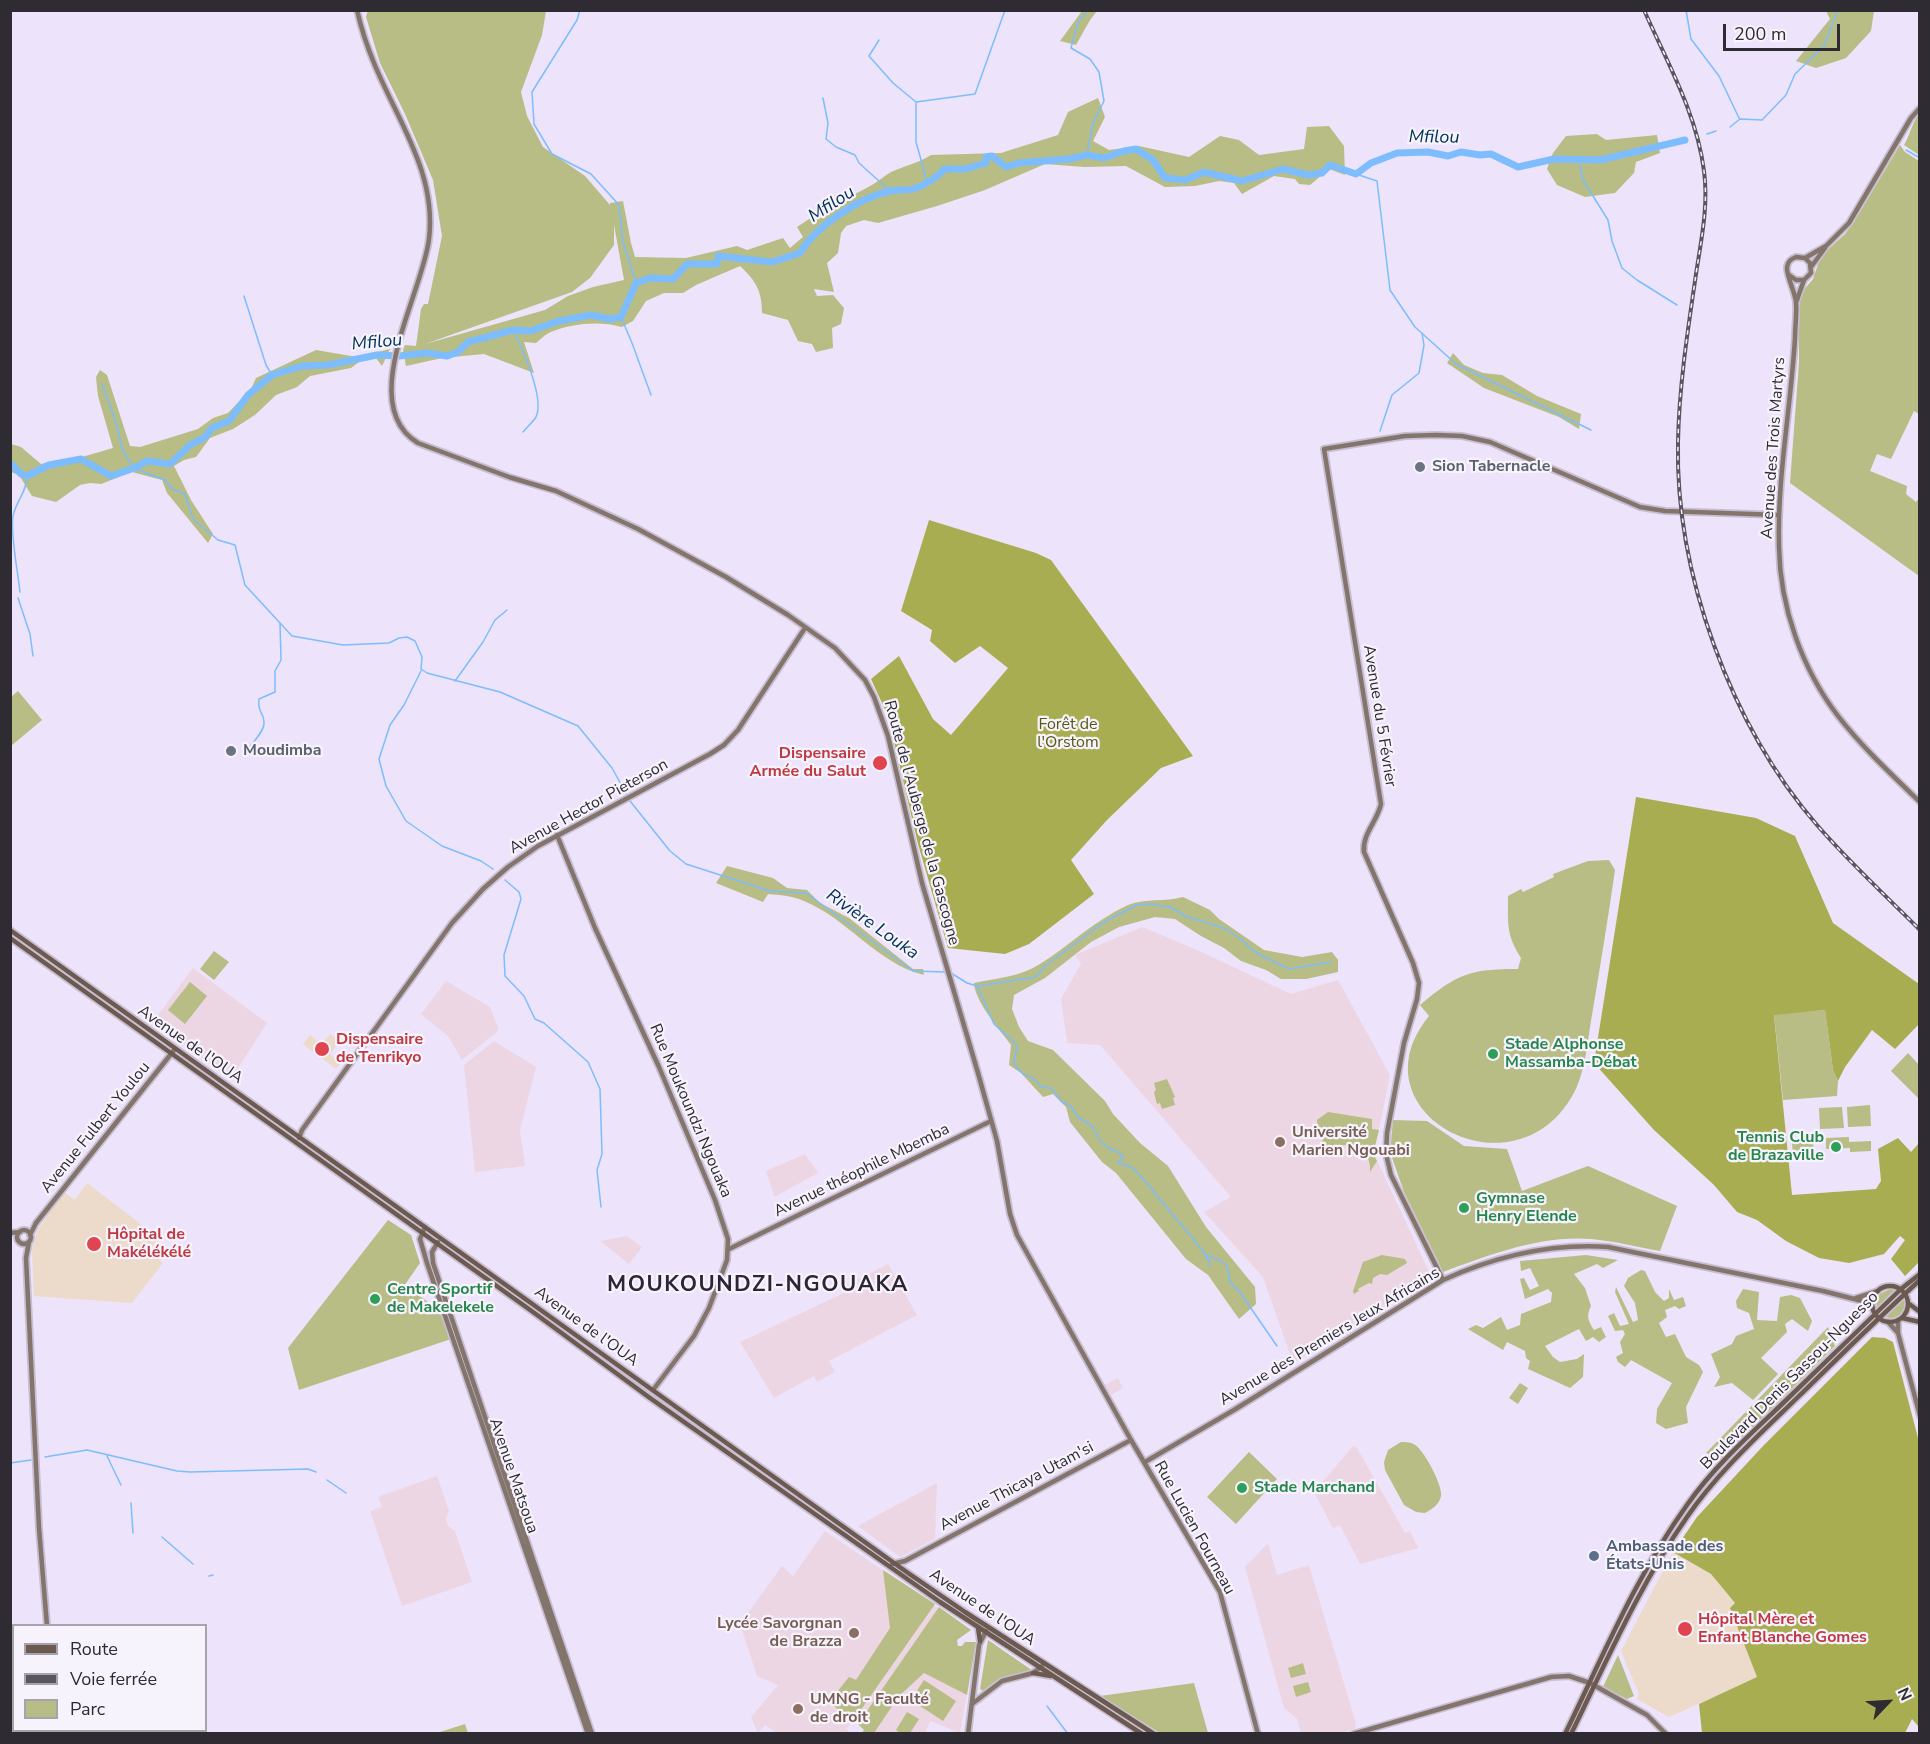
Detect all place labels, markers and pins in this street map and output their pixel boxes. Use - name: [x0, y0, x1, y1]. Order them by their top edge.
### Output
- place label: Sion Tabernacle: [1432, 457, 1550, 477]
- marker: Sion Tabernacle: [1413, 460, 1427, 474]
- place label: Moudimba: [243, 741, 321, 761]
- marker: Moudimba: [224, 744, 238, 758]
- place label: Dispensaire Armée du Salut: [750, 744, 866, 782]
- marker: Dispensaire Armée du Salut: [871, 754, 889, 772]
- place label: Dispensaire de Tenrikyo: [336, 1030, 423, 1068]
- place label: Stade Alphonse Massamba-Débat: [1505, 1035, 1637, 1073]
- marker: Dispensaire de Tenrikyo: [313, 1040, 331, 1058]
- marker: Stade Alphonse Massamba-Débat: [1486, 1047, 1500, 1061]
- place label: Université Marien Ngouabi: [1292, 1123, 1410, 1161]
- place label: Tennis Club de Brazaville: [1728, 1128, 1824, 1166]
- marker: Université Marien Ngouabi: [1273, 1135, 1287, 1149]
- marker: Tennis Club de Brazaville: [1829, 1140, 1843, 1154]
- place label: Gymnase Henry Elende: [1476, 1189, 1577, 1227]
- marker: Gymnase Henry Elende: [1457, 1201, 1471, 1215]
- place label: Hôpital de Makélékélé: [107, 1225, 191, 1263]
- marker: Hôpital de Makélékélé: [85, 1235, 103, 1253]
- place label: Centre Sportif de Makelekele: [387, 1280, 494, 1318]
- marker: Centre Sportif de Makelekele: [368, 1292, 382, 1306]
- place label: Stade Marchand: [1254, 1478, 1375, 1498]
- marker: Stade Marchand: [1235, 1481, 1249, 1495]
- place label: Ambassade des États-Unis: [1606, 1537, 1723, 1575]
- marker: Ambassade des États-Unis: [1587, 1549, 1601, 1563]
- place label: Hôpital Mère et Enfant Blanche Gomes: [1698, 1610, 1867, 1648]
- place label: Lycée Savorgnan de Brazza: [717, 1614, 842, 1652]
- marker: Hôpital Mère et Enfant Blanche Gomes: [1676, 1620, 1694, 1638]
- marker: Lycée Savorgnan de Brazza: [847, 1626, 861, 1640]
- place label: UMNG - Faculté de droit: [810, 1690, 929, 1728]
- marker: UMNG - Faculté de droit: [791, 1702, 805, 1716]

